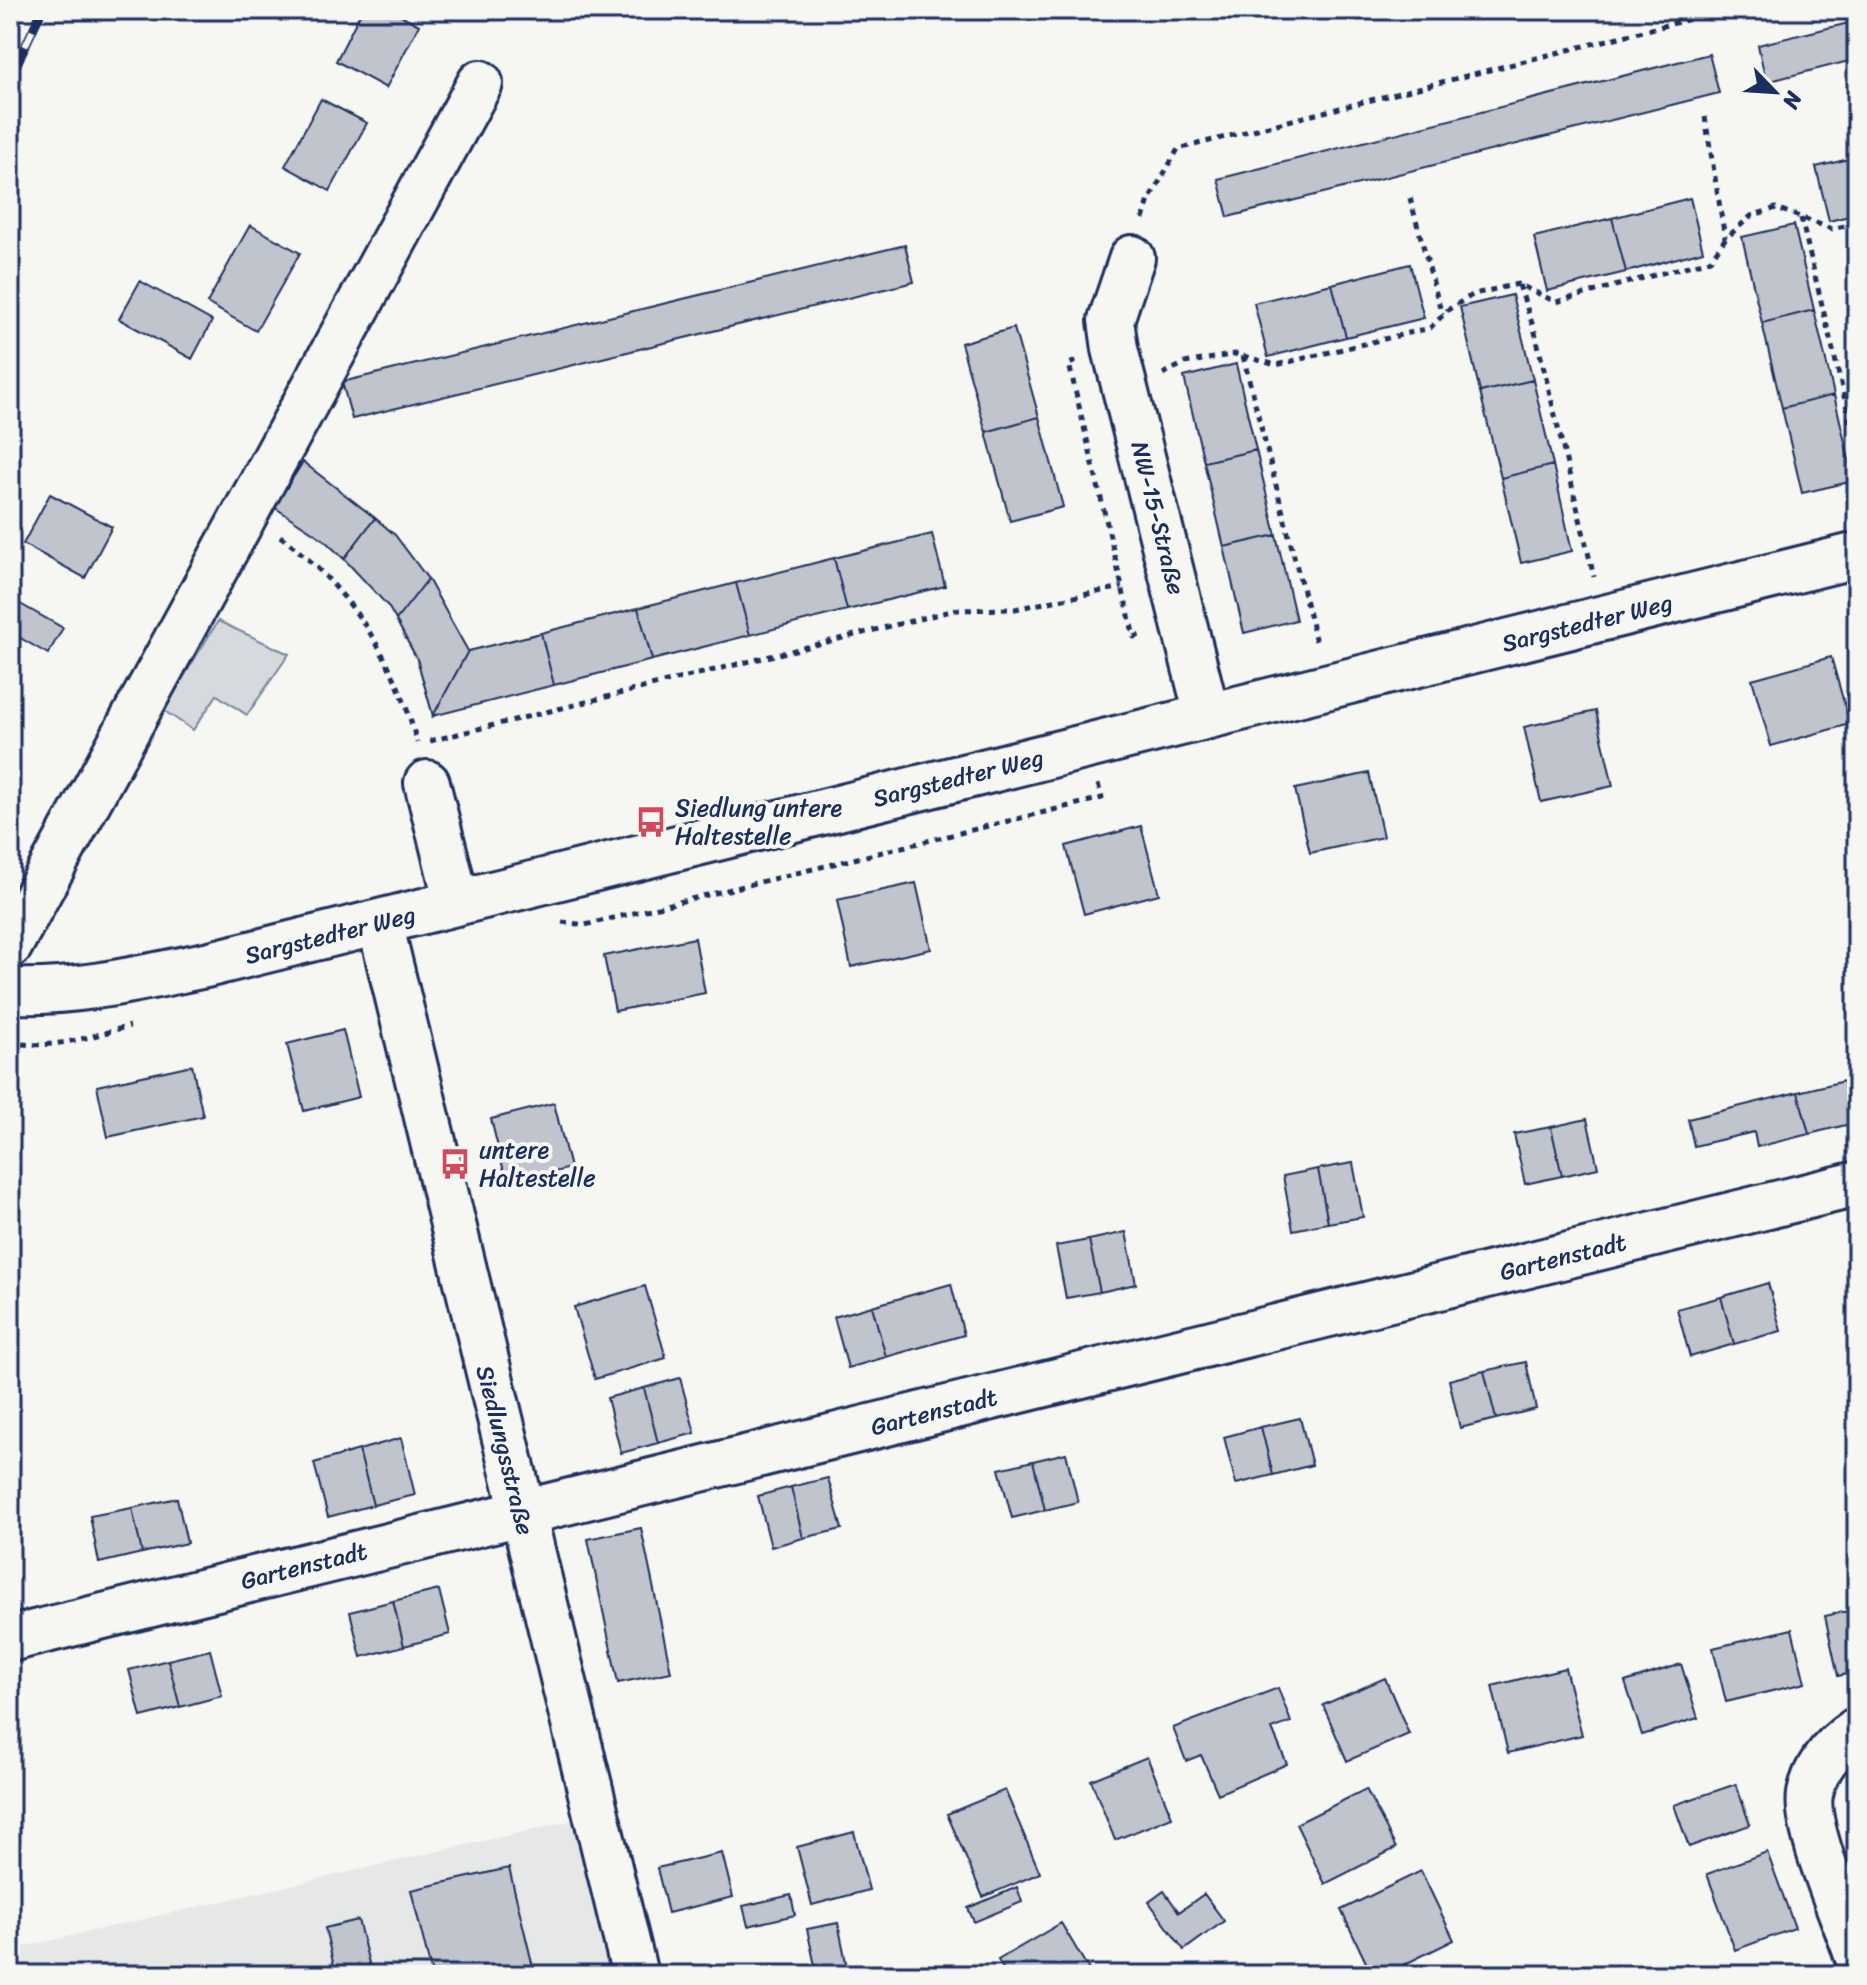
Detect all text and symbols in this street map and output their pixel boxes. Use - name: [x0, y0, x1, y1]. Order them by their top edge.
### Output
- north arrow: [1735, 52, 1815, 132]
- text: N: [1771, 84, 1814, 116]
- street label: NW-15-Straße: [1119, 437, 1197, 599]
- street label: Sargstedter Weg: [1497, 581, 1677, 665]
- street label: Sargstedter Weg: [868, 736, 1048, 820]
- place label: Siedlung untere Haltestelle: [675, 787, 842, 857]
- bus stop icon: Siedlung untere Haltestelle: [634, 805, 668, 839]
- street label: Sargstedter Weg: [240, 893, 420, 977]
- place label: untere Haltestelle: [479, 1129, 596, 1199]
- bus stop icon: untere Haltestelle: [438, 1147, 472, 1181]
- street label: Gartenstadt: [1495, 1221, 1631, 1293]
- street label: Siedlungsstraße: [464, 1361, 546, 1539]
- street label: Gartenstadt: [866, 1376, 1002, 1448]
- street label: Gartenstadt: [236, 1530, 372, 1602]

